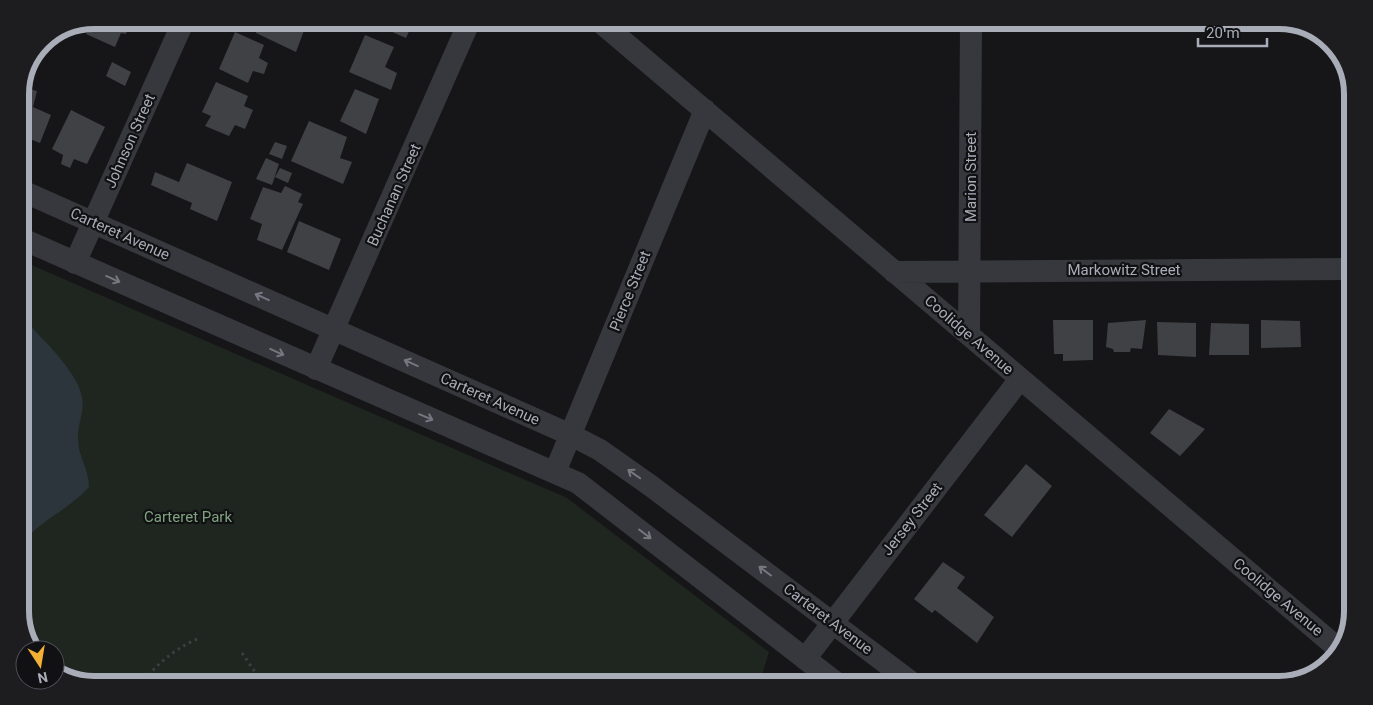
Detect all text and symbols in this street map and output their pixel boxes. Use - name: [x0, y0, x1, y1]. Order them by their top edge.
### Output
- scale bar: [1198, 15, 1267, 47]
- text: 20 m: [1206, 24, 1240, 42]
- street label: Johnson Street: [101, 91, 159, 191]
- street label: Marion Street: [962, 132, 980, 222]
- street label: Buchanan Street: [363, 141, 425, 249]
- street label: Carteret Avenue: [68, 204, 172, 264]
- street label: Pierce Street: [606, 248, 654, 334]
- street label: Markowitz Street: [1067, 261, 1181, 279]
- one-way arrow: [105, 275, 120, 285]
- one-way arrow: [255, 292, 270, 301]
- street label: Coolidge Avenue: [921, 292, 1017, 378]
- one-way arrow: [269, 348, 284, 358]
- one-way arrow: [404, 358, 419, 367]
- street label: Carteret Avenue: [438, 369, 542, 429]
- one-way arrow: [418, 413, 433, 423]
- one-way arrow: [627, 469, 641, 479]
- street label: Jersey Street: [878, 479, 946, 559]
- park label: Carteret Park: [144, 508, 232, 526]
- one-way arrow: [638, 529, 652, 539]
- street label: Coolidge Avenue: [1229, 554, 1327, 640]
- one-way arrow: [758, 566, 772, 576]
- street label: Carteret Avenue: [780, 580, 876, 658]
- north arrow: [15, 640, 65, 690]
- text: N: [36, 669, 49, 687]

